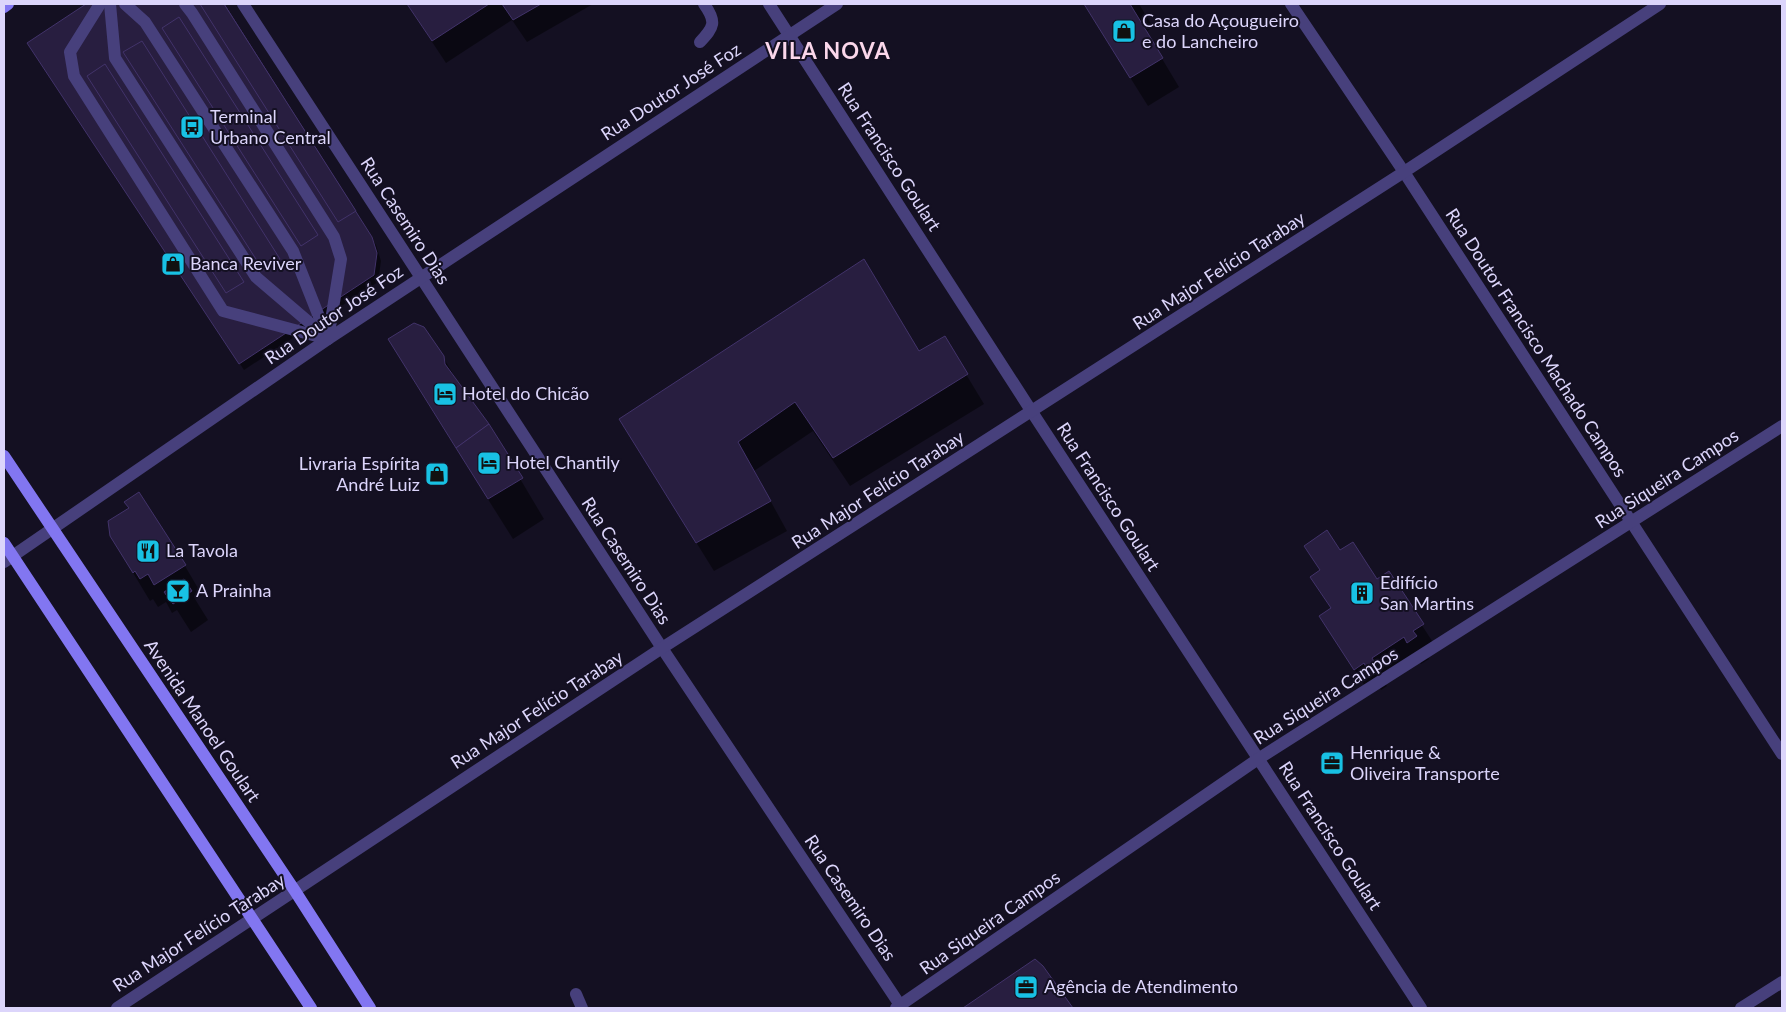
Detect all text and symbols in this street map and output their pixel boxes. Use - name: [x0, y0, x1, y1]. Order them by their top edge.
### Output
- place label: Casa do Açougueiro e do Lancheiro: [1142, 9, 1299, 52]
- shop icon: Casa do Açougueiro e do Lancheiro: [1111, 18, 1137, 44]
- district label: VILA NOVA: [764, 37, 891, 64]
- street label: Rua Doutor José Foz: [596, 38, 744, 145]
- street label: Rua Francisco Goulart: [834, 78, 946, 235]
- place label: Terminal Urbano Central: [210, 105, 331, 148]
- bus stop icon: Terminal Urbano Central: [179, 114, 205, 140]
- street label: Rua Casemiro Dias: [356, 153, 455, 288]
- street label: Rua Doutor Francisco Machado Campos: [1442, 204, 1632, 481]
- street label: Rua Major Felício Tarabay: [1128, 206, 1309, 334]
- shop icon: Banca Reviver: [160, 251, 186, 277]
- place label: Banca Reviver: [190, 252, 302, 274]
- street label: Rua Doutor José Foz: [260, 260, 407, 369]
- hotel icon: Hotel do Chicão: [432, 381, 458, 407]
- place label: Hotel do Chicão: [462, 382, 589, 404]
- street label: Rua Francisco Goulart: [1053, 418, 1165, 575]
- street label: Rua Siqueira Campos: [1591, 424, 1742, 533]
- street label: Rua Major Felício Tarabay: [787, 425, 968, 553]
- hotel icon: Hotel Chantily: [476, 450, 502, 476]
- place label: Hotel Chantily: [506, 451, 621, 473]
- place label: Livraria Espírita André Luiz: [299, 452, 420, 495]
- shop icon: Livraria Espírita André Luiz: [424, 461, 450, 487]
- street label: Rua Casemiro Dias: [577, 493, 676, 628]
- restaurant icon: La Tavola: [135, 538, 161, 564]
- place label: La Tavola: [166, 539, 238, 561]
- place label: Edifício San Martins: [1380, 571, 1474, 614]
- bar icon: A Prainha: [165, 578, 191, 604]
- place label: A Prainha: [196, 579, 272, 601]
- building icon: Edifício San Martins: [1349, 580, 1375, 606]
- street label: Avenida Manoel Goulart: [140, 635, 266, 806]
- street label: Rua Siqueira Campos: [1249, 642, 1402, 749]
- street label: Rua Major Felício Tarabay: [446, 645, 627, 773]
- place label: Henrique & Oliveira Transporte: [1350, 741, 1500, 784]
- office icon: Henrique & Oliveira Transporte: [1319, 750, 1345, 776]
- street label: Rua Francisco Goulart: [1275, 757, 1387, 914]
- street label: Rua Casemiro Dias: [800, 830, 901, 965]
- street label: Rua Siqueira Campos: [915, 865, 1064, 979]
- street label: Rua Major Felício Tarabay: [108, 868, 289, 996]
- office icon: Agência de Atendimento: [1013, 974, 1039, 1000]
- place label: Agência de Atendimento: [1044, 975, 1238, 997]

